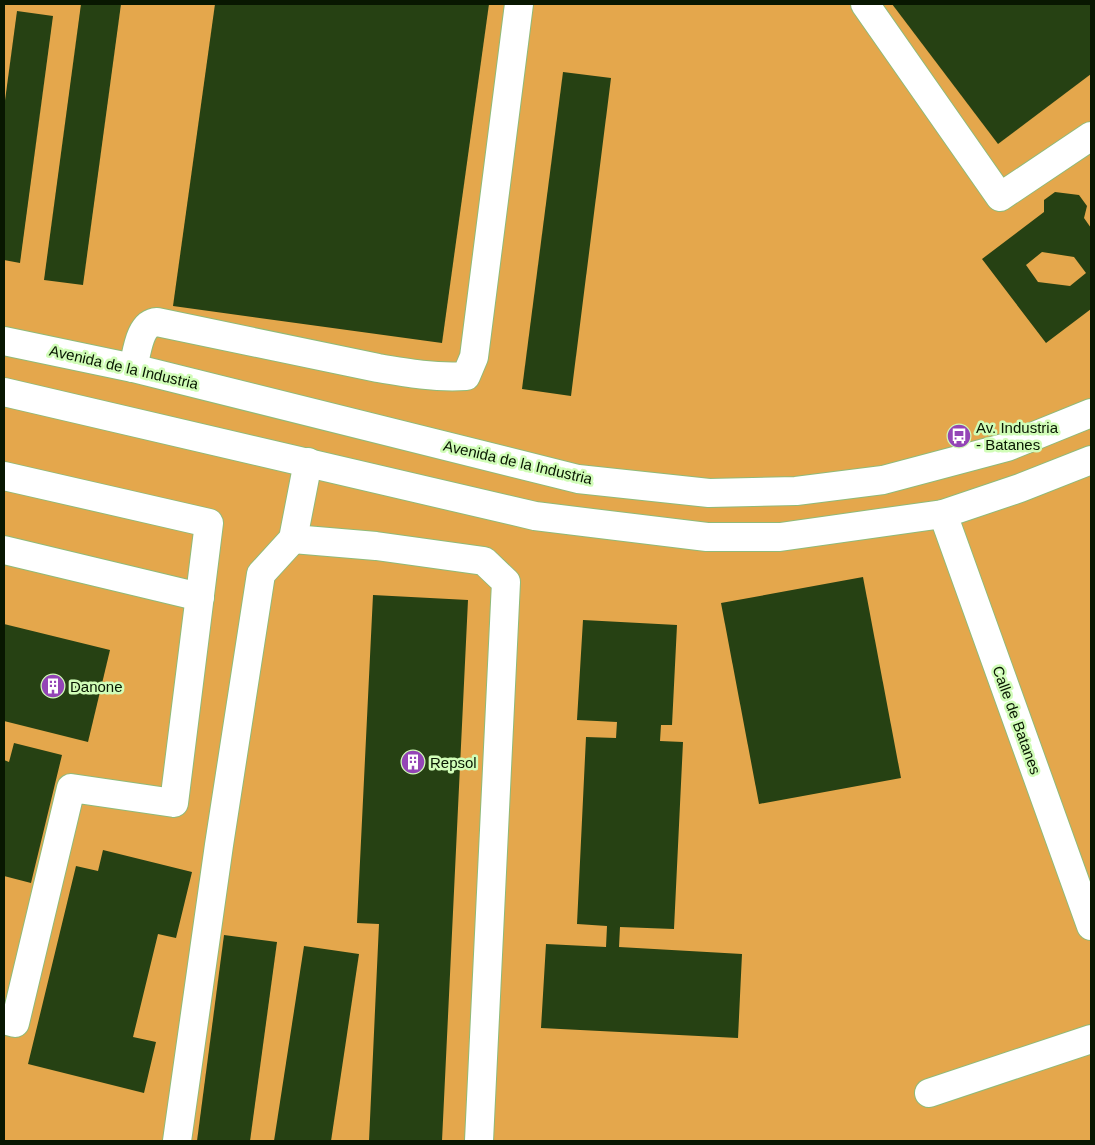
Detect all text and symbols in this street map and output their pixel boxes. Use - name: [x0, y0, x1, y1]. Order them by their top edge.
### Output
- street label: Avenida de la Industria: [48, 342, 201, 393]
- place label: Av. Industria - Batanes: [976, 419, 1059, 453]
- bus stop icon: Av. Industria - Batanes: [946, 423, 972, 449]
- street label: Avenida de la Industria: [442, 437, 595, 488]
- street label: Calle de Batanes: [989, 663, 1045, 777]
- building icon: Danone: [40, 673, 66, 699]
- place label: Danone: [70, 678, 123, 695]
- building icon: Repsol: [400, 749, 426, 775]
- place label: Repsol: [430, 754, 477, 771]

